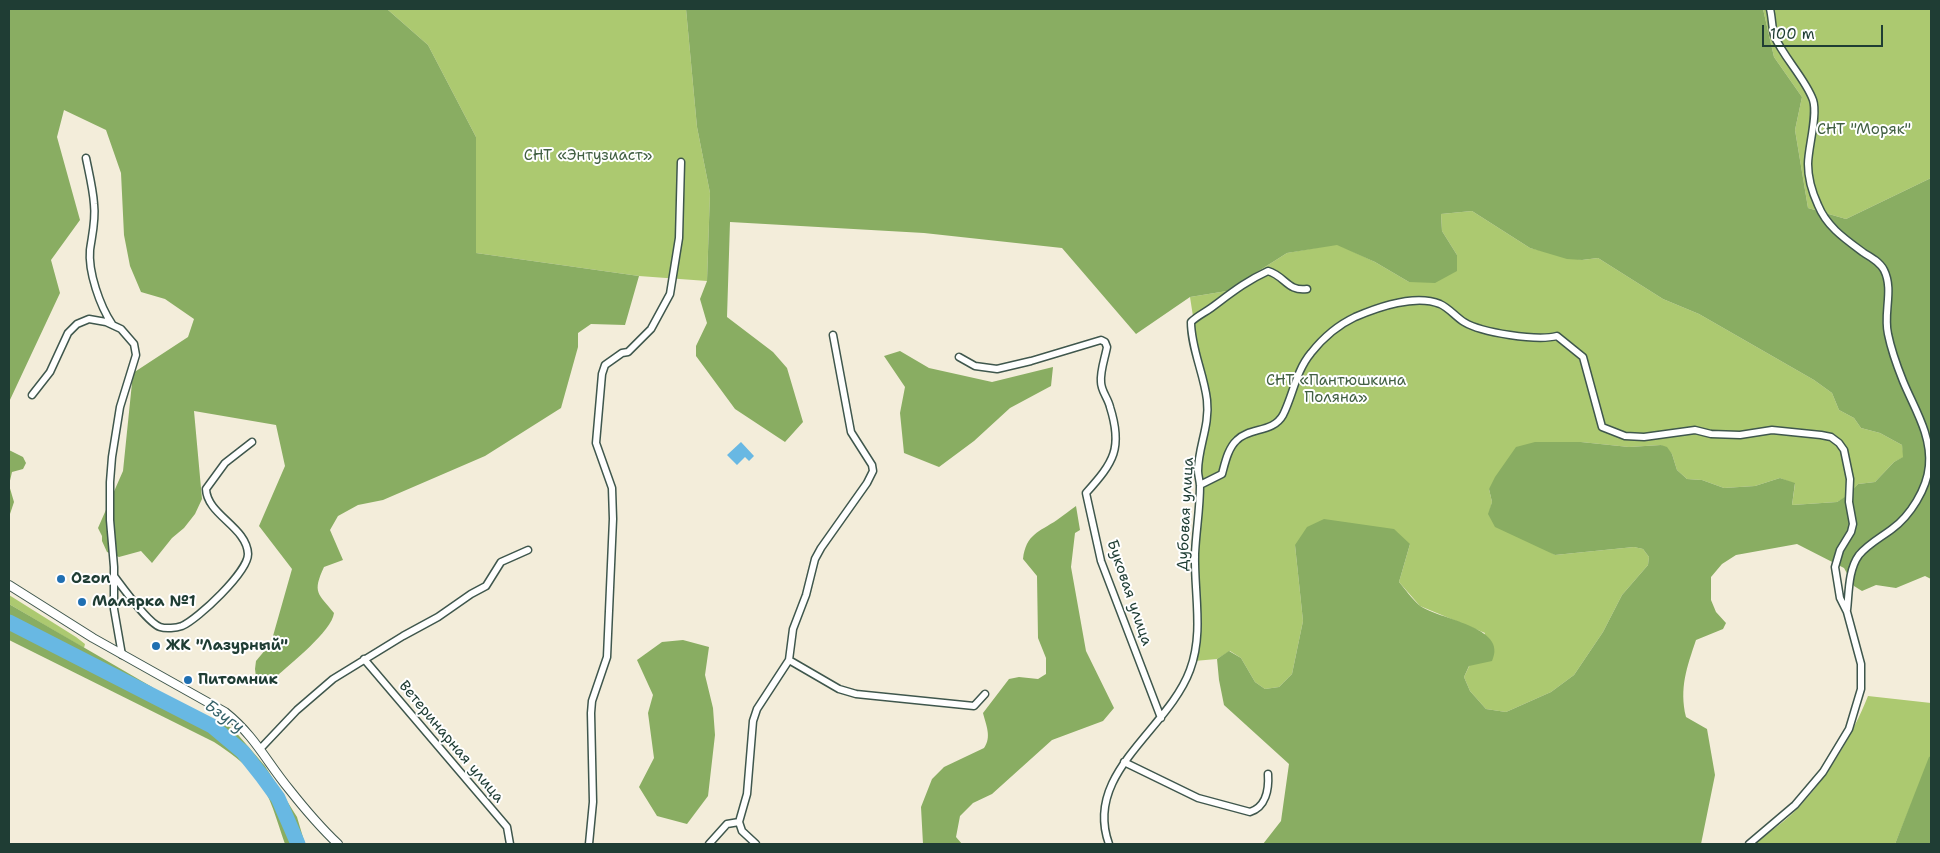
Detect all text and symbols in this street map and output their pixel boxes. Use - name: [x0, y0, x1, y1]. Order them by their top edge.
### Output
- scale bar: [1765, 15, 1886, 47]
- text: 100 m: [1770, 24, 1815, 44]
- park label: СНТ "Моряк": [1817, 121, 1911, 139]
- park label: СНТ «Энтузиаст»: [524, 147, 652, 165]
- park label: СНТ «Пантюшкина Поляна»: [1266, 372, 1406, 407]
- street label: Дубовая улица: [1174, 457, 1198, 571]
- street label: Буковая улица: [1102, 538, 1156, 648]
- place label: Ozon: [71, 570, 111, 588]
- marker: Ozon: [55, 573, 67, 585]
- place label: Малярка №1: [92, 593, 195, 611]
- marker: Малярка №1: [76, 596, 88, 608]
- place label: ЖК "Лазурный": [166, 637, 288, 655]
- marker: ЖК "Лазурный": [150, 640, 162, 652]
- place label: Питомник: [198, 671, 278, 689]
- marker: Питомник: [182, 674, 194, 686]
- street label: Ветеринарная улица: [395, 677, 507, 807]
- water label: Бзугу: [201, 697, 247, 737]

